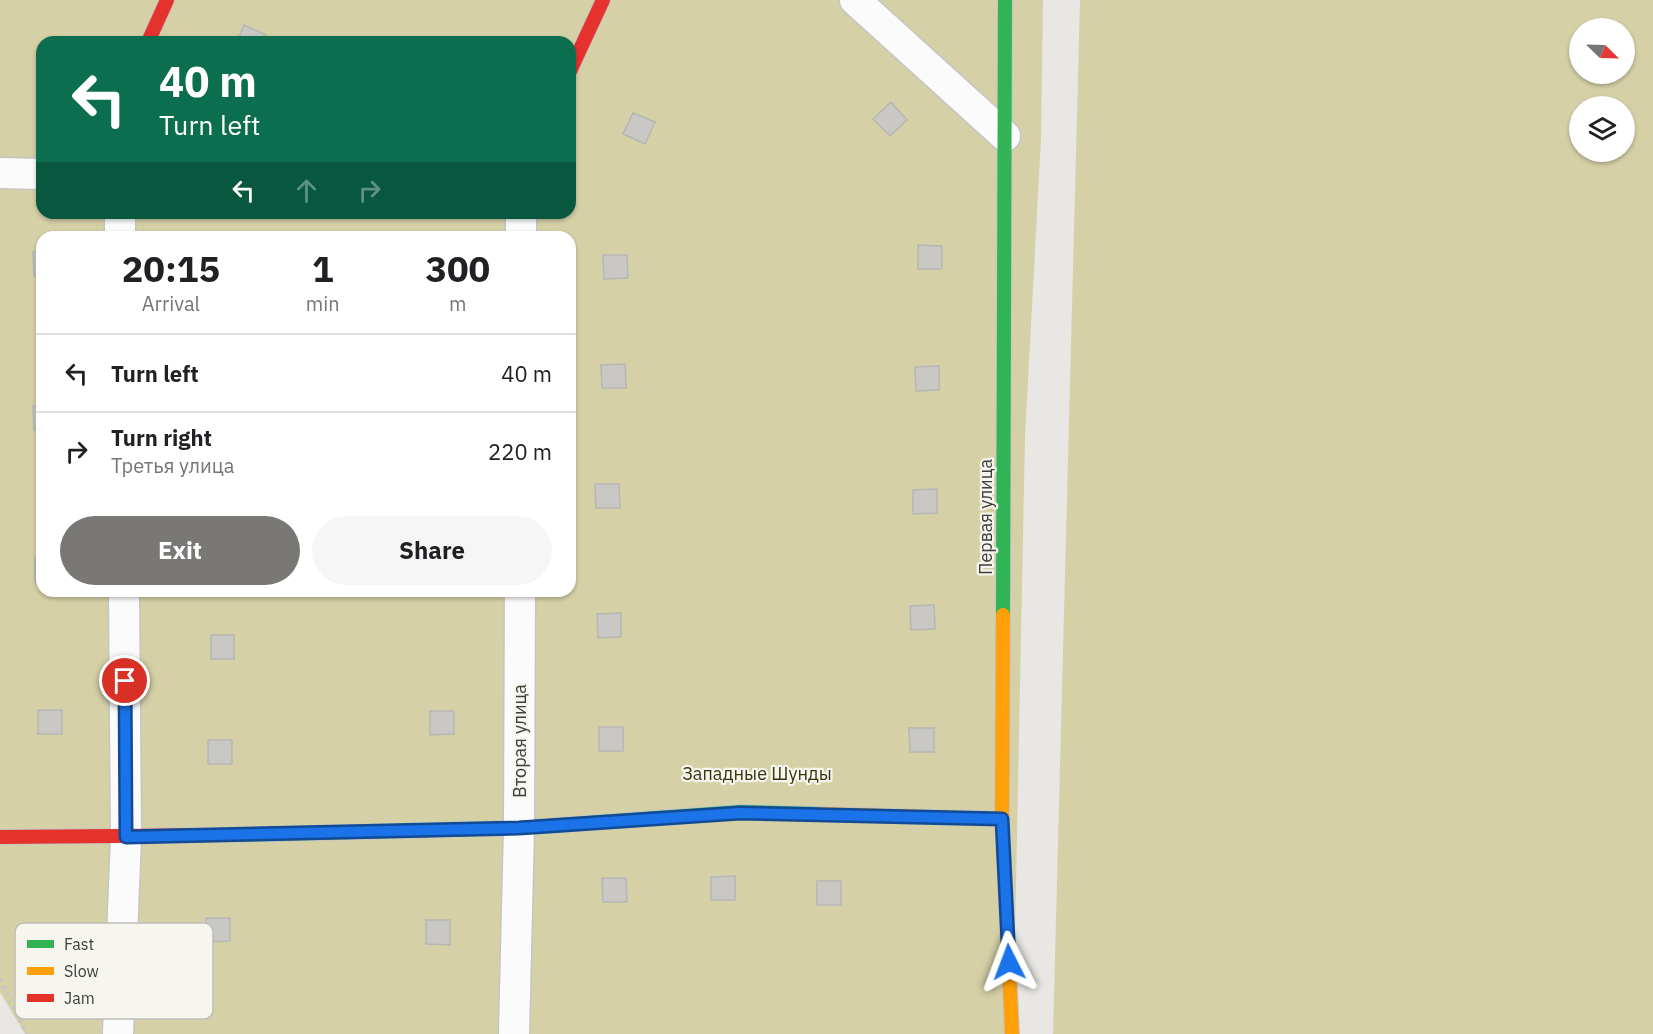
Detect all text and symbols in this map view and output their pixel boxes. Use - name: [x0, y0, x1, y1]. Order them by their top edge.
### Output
- north arrow: [1569, 18, 1635, 84]
- map controls: [1569, 18, 1635, 162]
- text: 40 m: [159, 54, 257, 109]
- icon: left: [60, 60, 138, 138]
- button: layers: [1569, 96, 1635, 162]
- text: Turn left: [159, 107, 260, 142]
- icon: left: [227, 174, 260, 207]
- icon: ahead: [290, 174, 323, 207]
- icon: right: [353, 174, 386, 207]
- text: 20:15: [122, 245, 220, 292]
- text: 1: [312, 245, 334, 292]
- text: 300: [425, 245, 490, 292]
- text: Arrival: [142, 290, 200, 317]
- text: min: [306, 290, 340, 317]
- text: m: [449, 290, 467, 317]
- icon: left: [60, 357, 93, 390]
- text: Turn left: [111, 359, 199, 388]
- text: 40 m: [501, 359, 552, 388]
- text: Turn right: [111, 423, 212, 452]
- icon: right: [60, 435, 93, 468]
- text: 220 m: [488, 437, 552, 466]
- text: Третья улица: [111, 452, 235, 479]
- street label: Первая улица: [974, 459, 997, 575]
- button: Exit: [60, 516, 300, 585]
- button: Share: [312, 516, 552, 585]
- pin: [99, 655, 150, 706]
- icon: arrive: [108, 664, 141, 697]
- street label: Вторая улица: [508, 684, 531, 798]
- park label: Западные Шунды: [682, 762, 832, 785]
- legend: [15, 923, 213, 1019]
- position arrow: [977, 930, 1041, 994]
- text: Fast: [64, 934, 94, 954]
- text: Slow: [64, 961, 99, 981]
- text: Jam: [64, 988, 95, 1008]

